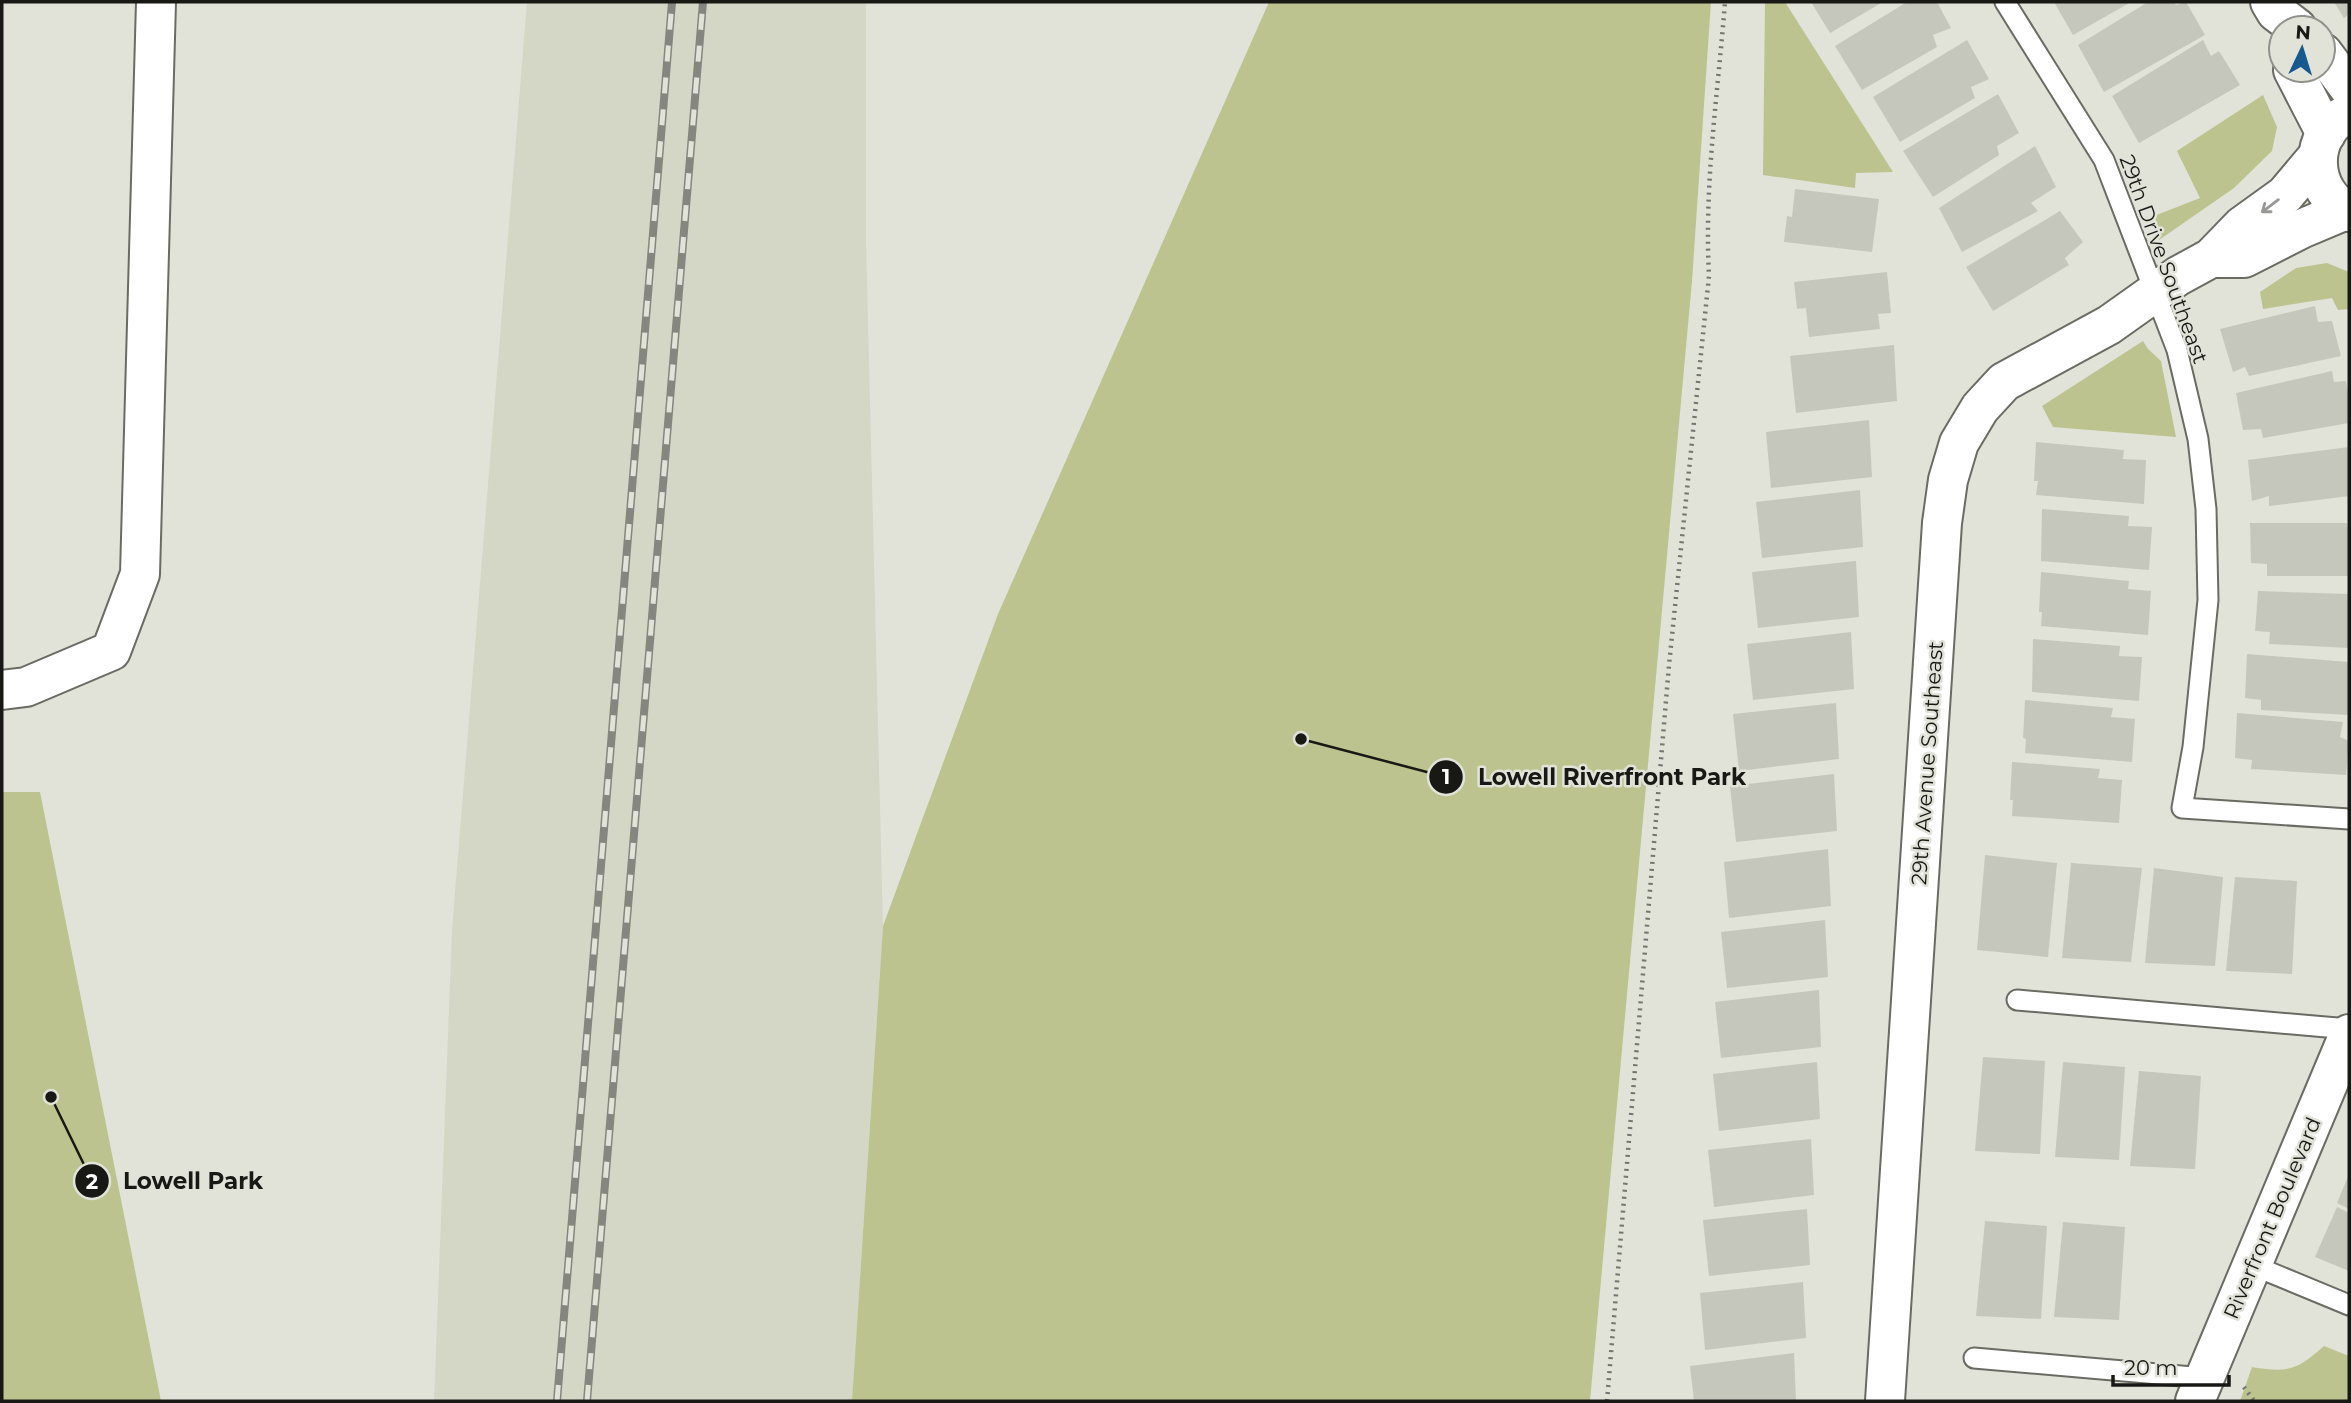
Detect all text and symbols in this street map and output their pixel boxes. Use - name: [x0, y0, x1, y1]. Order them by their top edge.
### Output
- north arrow: [2267, 14, 2337, 84]
- text: N: [2295, 21, 2312, 45]
- street label: 29th Drive Southeast: [2115, 151, 2213, 367]
- one-way arrow: [2261, 199, 2280, 213]
- street label: 29th Avenue Southeast: [1906, 640, 1948, 886]
- callout: Lowell Riverfront Park: [1429, 755, 1759, 799]
- text: Lowell Riverfront Park: [1478, 763, 1747, 791]
- text: 1: [1442, 764, 1450, 789]
- street label: Riverfront Boulevard: [2218, 1113, 2326, 1323]
- callout: Lowell Park: [74, 1159, 277, 1203]
- text: Lowell Park: [123, 1167, 264, 1195]
- text: 2: [86, 1169, 98, 1194]
- scale bar: [2113, 1344, 2228, 1388]
- text: 20 m: [2124, 1355, 2178, 1380]

